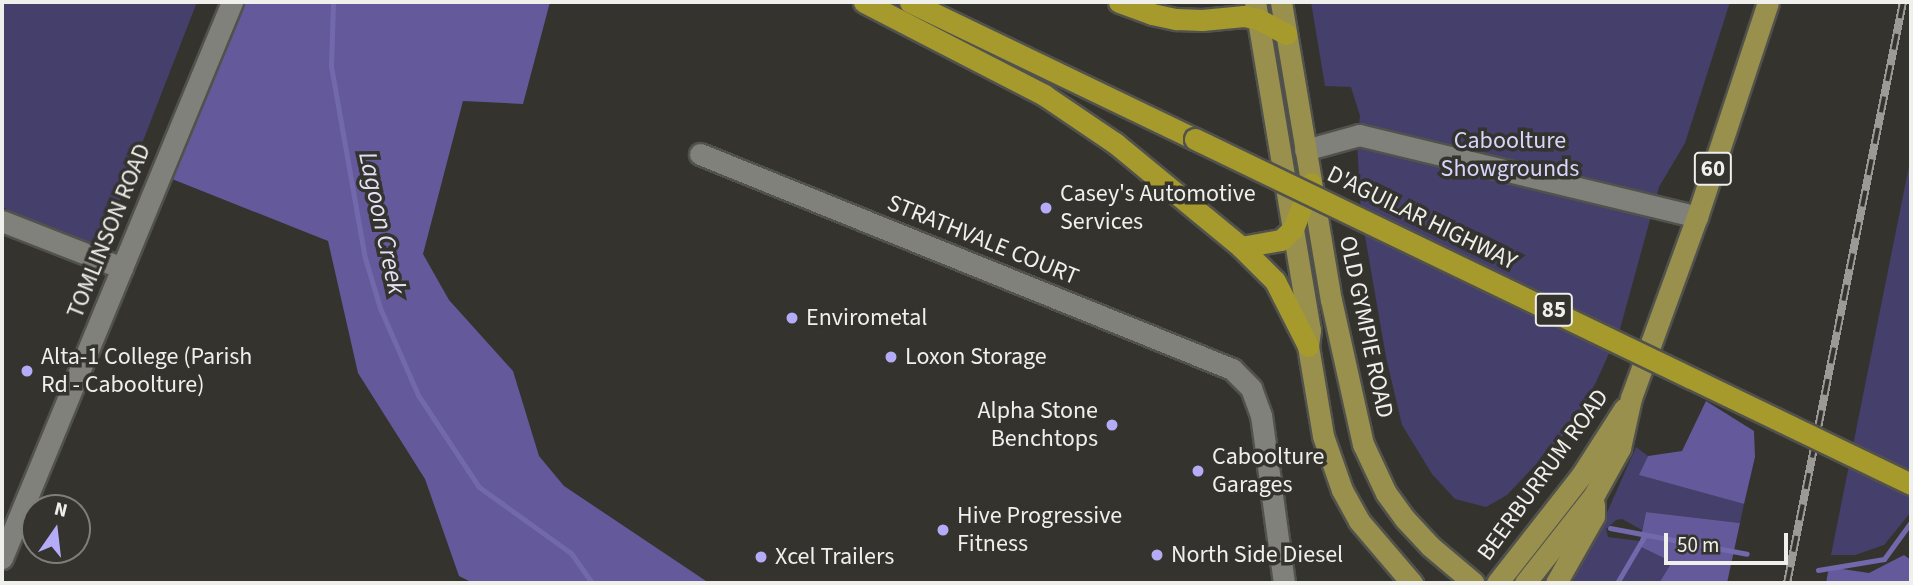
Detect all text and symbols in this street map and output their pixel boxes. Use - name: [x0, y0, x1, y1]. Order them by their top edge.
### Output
- park label: Caboolture Showgrounds: [1441, 127, 1579, 183]
- street label: TOMLINSON ROAD: [61, 140, 157, 322]
- water label: Lagoon Creek: [352, 149, 412, 297]
- road number: 60: [1694, 150, 1732, 188]
- street label: D'AGUILAR HIGHWAY: [1322, 160, 1522, 276]
- place label: Casey's Automotive Services: [1060, 180, 1256, 236]
- street label: STRATHVALE COURT: [883, 188, 1083, 292]
- marker: Casey's Automotive Services: [1038, 200, 1054, 216]
- street label: OLD GYMPIE ROAD: [1333, 233, 1399, 421]
- road number: 85: [1535, 290, 1573, 330]
- place label: Envirometal: [806, 304, 927, 332]
- marker: Envirometal: [784, 310, 800, 326]
- place label: Alta-1 College (Parish Rd - Caboolture): [41, 343, 252, 399]
- place label: Loxon Storage: [905, 343, 1047, 371]
- marker: Loxon Storage: [883, 349, 899, 365]
- marker: Alta-1 College (Parish Rd - Caboolture): [19, 363, 35, 379]
- street label: BEERBURRUM ROAD: [1471, 384, 1615, 566]
- place label: Alpha Stone Benchtops: [978, 397, 1098, 453]
- marker: Alpha Stone Benchtops: [1104, 417, 1120, 433]
- place label: Caboolture Garages: [1212, 443, 1324, 499]
- marker: Caboolture Garages: [1190, 463, 1206, 479]
- north arrow: [21, 494, 91, 564]
- text: N: [51, 495, 70, 525]
- place label: Hive Progressive Fitness: [957, 502, 1122, 558]
- scale bar: [1668, 518, 1792, 562]
- marker: Hive Progressive Fitness: [935, 522, 951, 538]
- text: 50 m: [1677, 530, 1719, 560]
- place label: North Side Diesel: [1171, 541, 1343, 569]
- place label: Xcel Trailers: [775, 543, 894, 571]
- marker: North Side Diesel: [1149, 547, 1165, 563]
- marker: Xcel Trailers: [753, 549, 769, 565]

